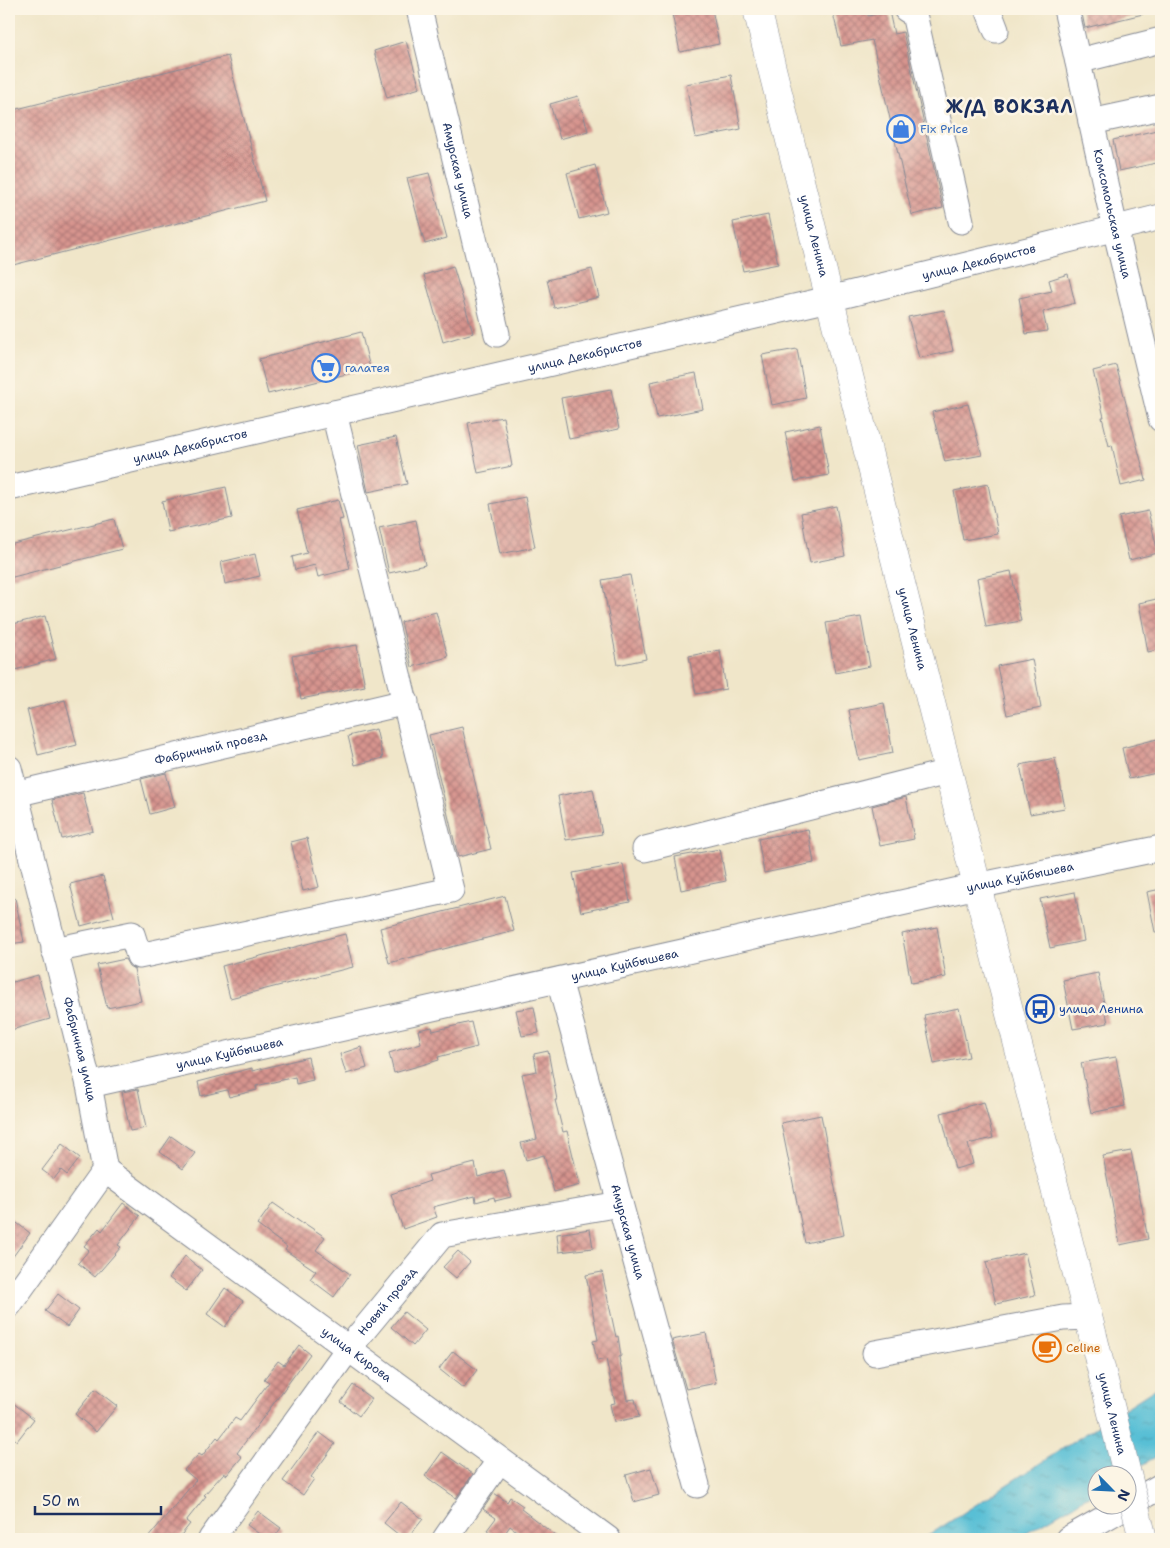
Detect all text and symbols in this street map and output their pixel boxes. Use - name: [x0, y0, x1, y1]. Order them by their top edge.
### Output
- district label: Ж/Д ВОКЗАЛ: [946, 95, 1074, 119]
- shop icon: Fix Price: [886, 114, 916, 144]
- street label: Амурская улица: [439, 121, 477, 221]
- place label: Fix Price: [920, 121, 968, 137]
- street label: Комсомольская улица: [1090, 148, 1135, 281]
- street label: улица Ленина: [796, 193, 832, 279]
- street label: улица Декабристов: [921, 240, 1037, 284]
- street label: улица Декабристов: [526, 334, 643, 376]
- supermarket icon: галатея: [311, 353, 341, 383]
- place label: галатея: [345, 360, 390, 376]
- street label: улица Декабристов: [132, 425, 249, 467]
- street label: улица Ленина: [894, 586, 931, 672]
- street label: Фабричный проезд: [153, 727, 269, 769]
- street label: улица Куйбышева: [965, 858, 1076, 896]
- street label: улица Куйбышева: [570, 945, 680, 985]
- bus stop icon: улица Ленина: [1025, 994, 1055, 1024]
- street label: Фабричная улица: [59, 995, 100, 1103]
- place label: улица Ленина: [1059, 1001, 1144, 1017]
- street label: улица Куйбышева: [174, 1034, 285, 1073]
- street label: Амурская улица: [607, 1182, 649, 1282]
- street label: Новый проезд: [354, 1263, 421, 1339]
- street label: улица Кирова: [318, 1323, 395, 1386]
- cafe icon: Celine: [1032, 1333, 1062, 1363]
- place label: Celine: [1066, 1340, 1101, 1356]
- street label: улица Ленина: [1094, 1371, 1130, 1457]
- north arrow: [1088, 1466, 1138, 1516]
- scale bar: [35, 1483, 161, 1515]
- text: N: [1113, 1487, 1134, 1504]
- text: 50 m: [42, 1491, 80, 1511]

